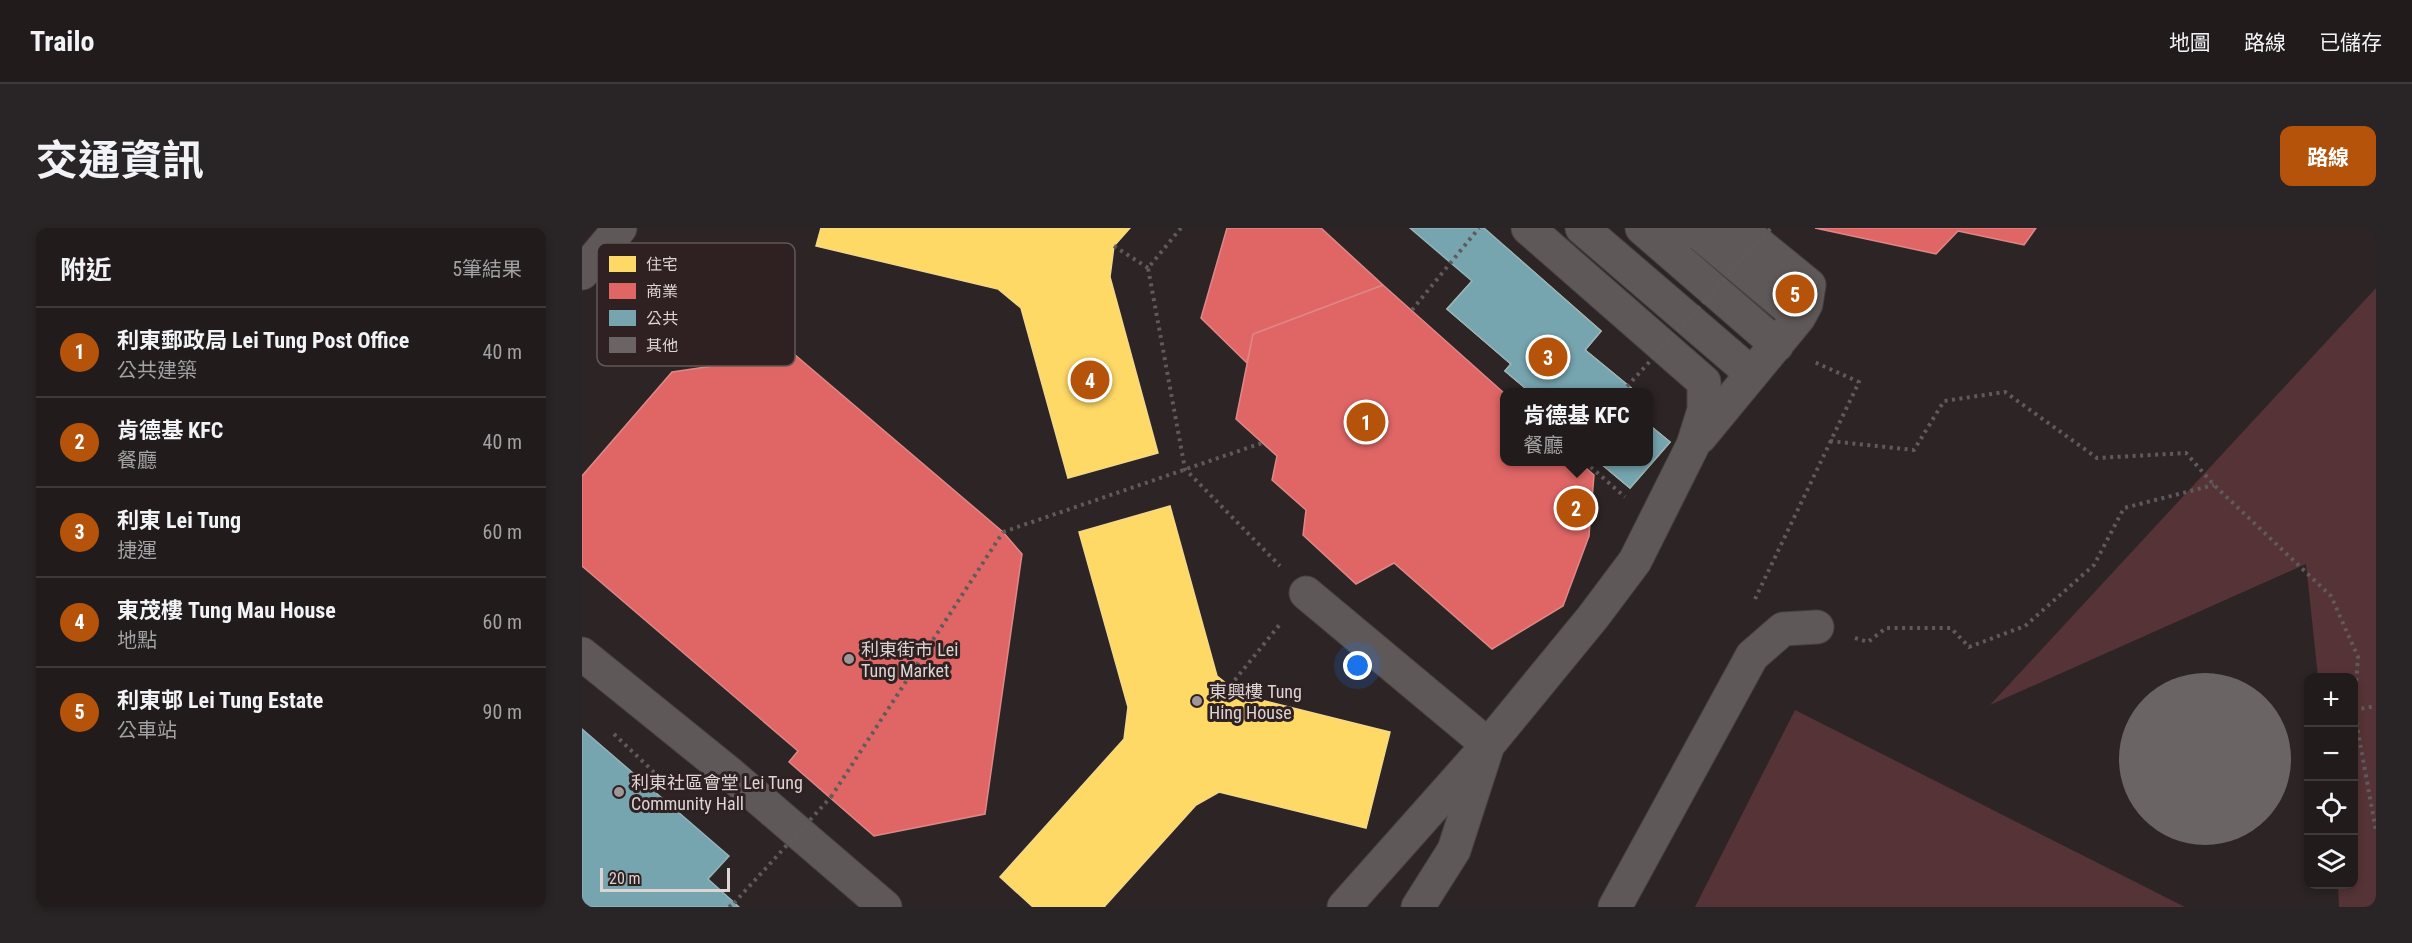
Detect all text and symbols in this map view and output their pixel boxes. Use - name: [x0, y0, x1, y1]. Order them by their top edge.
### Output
- text: Trailo: [30, 25, 94, 58]
- text: 地圖: [2169, 31, 2211, 55]
- text: 路線: [2244, 31, 2286, 55]
- text: 已儲存: [2319, 31, 2382, 55]
- button: 路線: [2280, 126, 2376, 186]
- text: 交通資訊: [36, 136, 204, 185]
- legend: [597, 243, 795, 366]
- text: 附近: [60, 255, 112, 285]
- text: 住宅: [646, 255, 678, 274]
- text: 5筆結果: [452, 257, 522, 281]
- pin: 5: [1776, 272, 1814, 316]
- text: 商業: [646, 282, 678, 301]
- text: 公共: [646, 309, 678, 328]
- text: 利東郵政局 Lei Tung Post Office: [117, 328, 409, 353]
- pin: 3: [1528, 334, 1568, 380]
- text: 其他: [646, 336, 678, 355]
- text: 1: [74, 340, 85, 364]
- text: 40 m: [483, 340, 522, 364]
- text: 公共建築: [117, 358, 197, 382]
- pin: 4: [1070, 358, 1110, 402]
- popup: [1500, 388, 1653, 466]
- pin: 1: [1346, 400, 1386, 444]
- text: 肯德基 KFC: [1523, 403, 1630, 428]
- text: 肯德基 KFC: [117, 418, 223, 443]
- text: 2: [74, 430, 85, 454]
- text: 40 m: [483, 430, 522, 454]
- text: 餐廳: [1523, 433, 1563, 457]
- text: 餐廳: [117, 448, 157, 472]
- pin: 2: [1556, 486, 1596, 530]
- text: 利東 Lei Tung: [117, 508, 241, 533]
- text: 3: [74, 520, 85, 544]
- text: 60 m: [483, 520, 522, 544]
- text: 捷運: [117, 538, 157, 562]
- text: 東茂樓 Tung Mau House: [117, 598, 336, 623]
- text: 4: [74, 610, 85, 634]
- text: 60 m: [483, 610, 522, 634]
- text: 地點: [117, 628, 157, 652]
- place label: 利東街市 Lei Tung Market: [861, 639, 958, 681]
- your location: [1343, 651, 1372, 680]
- marker: 利東街市 Lei Tung Market: [842, 652, 856, 666]
- map controls: [2304, 673, 2358, 889]
- button: +: [2304, 673, 2358, 727]
- place label: 東興樓 Tung Hing House: [1209, 681, 1302, 723]
- text: 利東邨 Lei Tung Estate: [117, 688, 323, 713]
- marker: 東興樓 Tung Hing House: [1190, 694, 1204, 708]
- text: 5: [74, 700, 85, 724]
- text: 90 m: [483, 700, 522, 724]
- text: 公車站: [117, 718, 177, 742]
- button: −: [2304, 727, 2358, 781]
- place label: 利東社區會堂 Lei Tung Community Hall: [631, 772, 803, 814]
- button: locate: [2304, 781, 2358, 835]
- marker: 利東社區會堂 Lei Tung Community Hall: [612, 785, 626, 799]
- button: layers: [2304, 835, 2358, 889]
- scale bar: [600, 865, 730, 892]
- text: 20 m: [609, 869, 641, 888]

